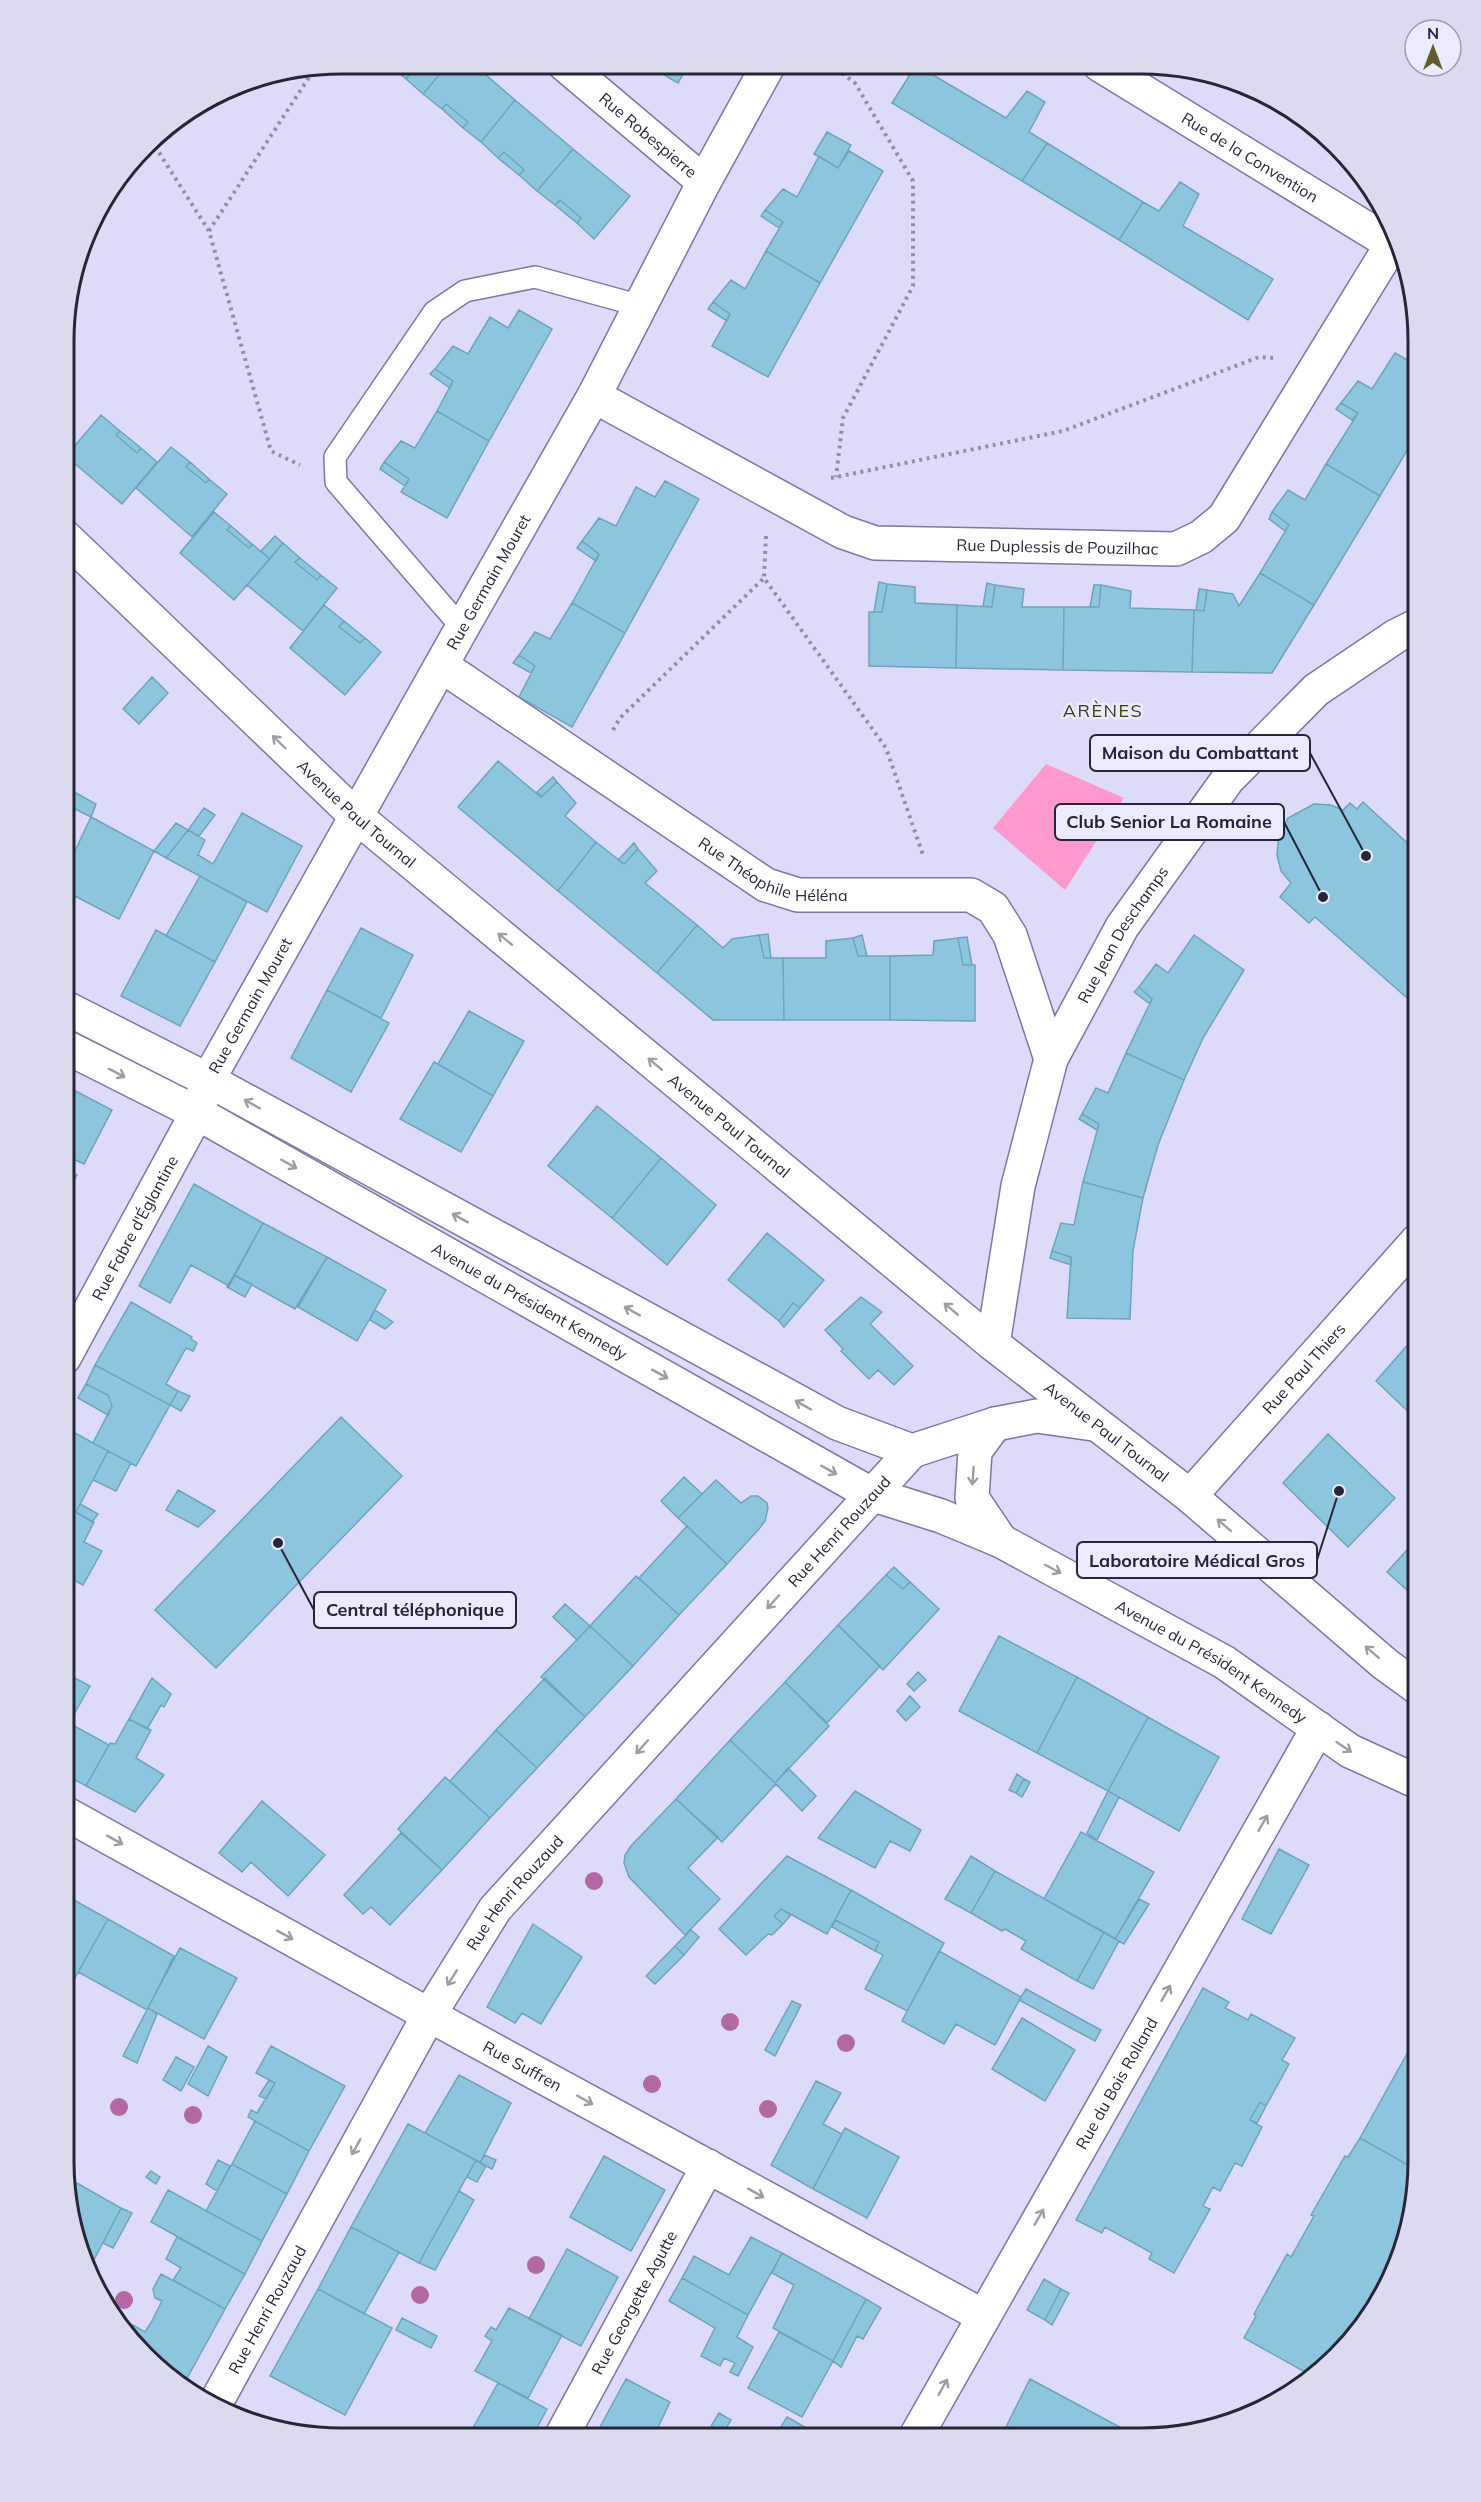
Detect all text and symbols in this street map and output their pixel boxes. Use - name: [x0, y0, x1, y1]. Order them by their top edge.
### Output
- north arrow: [1403, 18, 1463, 78]
- text: N: [1427, 23, 1439, 43]
- street label: Rue Robespierre: [595, 88, 701, 182]
- street label: Rue de la Convention: [1178, 108, 1322, 206]
- street label: Rue Germain Mouret: [442, 510, 535, 653]
- street label: Rue Duplessis de Pouzilhac: [956, 535, 1159, 559]
- district label: ARÈNES: [1063, 699, 1143, 722]
- one-way arrow: [272, 735, 287, 749]
- callout: Maison du Combattant: [1090, 735, 1310, 771]
- text: Maison du Combattant: [1102, 741, 1298, 764]
- street label: Avenue Paul Tournal: [293, 755, 420, 872]
- callout: Club Senior La Romaine: [1055, 804, 1284, 840]
- text: Club Senior La Romaine: [1066, 810, 1272, 833]
- street label: Rue Théophile Héléna: [695, 832, 847, 905]
- street label: Rue Jean Deschamps: [1073, 862, 1172, 1006]
- one-way arrow: [497, 933, 513, 946]
- street label: Rue Germain Mouret: [204, 934, 296, 1077]
- one-way arrow: [647, 1057, 663, 1070]
- one-way arrow: [107, 1067, 125, 1079]
- street label: Avenue Paul Tournal: [664, 1069, 794, 1182]
- one-way arrow: [244, 1098, 262, 1109]
- street label: Rue Fabre d'Églantine: [87, 1152, 182, 1304]
- one-way arrow: [280, 1159, 297, 1171]
- one-way arrow: [452, 1212, 470, 1223]
- street label: Avenue du Président Kennedy: [428, 1238, 631, 1364]
- one-way arrow: [943, 1302, 959, 1315]
- one-way arrow: [623, 1305, 641, 1316]
- street label: Rue Paul Thiers: [1258, 1319, 1350, 1418]
- one-way arrow: [650, 1369, 668, 1380]
- street label: Avenue Paul Tournal: [1040, 1377, 1173, 1486]
- one-way arrow: [795, 1399, 812, 1411]
- one-way arrow: [820, 1465, 838, 1476]
- one-way arrow: [968, 1466, 979, 1486]
- street label: Rue Henri Rouzaud: [783, 1471, 895, 1591]
- one-way arrow: [1217, 1518, 1232, 1532]
- callout: Laboratoire Médical Gros: [1077, 1542, 1317, 1578]
- text: Laboratoire Médical Gros: [1089, 1549, 1305, 1572]
- one-way arrow: [1044, 1563, 1061, 1575]
- callout: Central téléphonique: [314, 1592, 516, 1628]
- one-way arrow: [766, 1595, 780, 1610]
- street label: Avenue du Président Kennedy: [1112, 1595, 1311, 1728]
- text: Central téléphonique: [326, 1598, 504, 1621]
- one-way arrow: [1365, 1645, 1380, 1659]
- one-way arrow: [635, 1739, 649, 1754]
- one-way arrow: [1335, 1741, 1352, 1753]
- one-way arrow: [1258, 1815, 1269, 1833]
- street label: Rue Henri Rouzaud: [462, 1831, 567, 1954]
- one-way arrow: [105, 1835, 123, 1846]
- one-way arrow: [276, 1929, 293, 1941]
- one-way arrow: [445, 1969, 458, 1986]
- one-way arrow: [1161, 1985, 1173, 2002]
- street label: Rue du Bois Rolland: [1071, 2014, 1162, 2153]
- street label: Rue Suffren: [480, 2036, 565, 2095]
- one-way arrow: [576, 2094, 593, 2106]
- one-way arrow: [350, 2138, 361, 2156]
- one-way arrow: [747, 2187, 764, 2199]
- one-way arrow: [1033, 2209, 1045, 2226]
- street label: Rue Georgette Agutte: [587, 2227, 681, 2378]
- street label: Rue Henri Rouzaud: [224, 2242, 310, 2377]
- one-way arrow: [937, 2379, 949, 2396]

